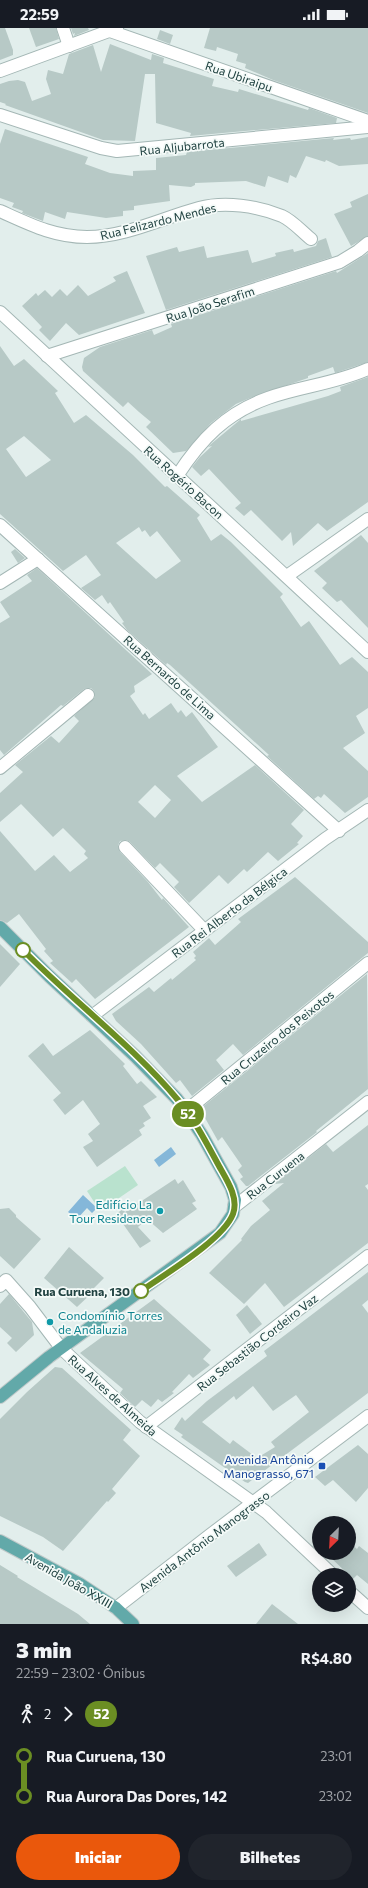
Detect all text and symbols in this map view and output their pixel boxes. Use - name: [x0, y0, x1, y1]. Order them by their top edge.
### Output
- text: 22:59: [20, 5, 59, 23]
- street label: Rua Ubiraipu: [204, 58, 274, 94]
- street label: Rua Aljubarrota: [139, 135, 225, 157]
- street label: Rua Felizardo Mendes: [99, 200, 217, 242]
- street label: Rua João Serafim: [164, 283, 256, 326]
- street label: Rua Rogério Bacon: [141, 443, 227, 521]
- street label: Rua Bernardo de Lima: [121, 632, 219, 722]
- street label: Rua Rei Alberto da Bélgica: [169, 864, 289, 960]
- unlabelled marker: [15, 942, 31, 958]
- street label: Rua Cruzeiro dos Peixotos: [218, 987, 336, 1087]
- line badge: 52: [170, 1101, 206, 1127]
- text: 52: [180, 1105, 196, 1122]
- street label: Rua Curuena: [243, 1148, 307, 1202]
- place label: Edifício La Tour Residence: [69, 1197, 152, 1225]
- marker: Edifício La Tour Residence: [155, 1206, 165, 1216]
- marker: Rua Curuena, 130: [133, 1283, 149, 1299]
- place label: Rua Curuena, 130: [34, 1284, 130, 1298]
- street label: Rua Sebastião Cordeiro Vaz: [194, 1290, 320, 1393]
- place label: Condomínio Torres de Andaluzia: [58, 1308, 162, 1336]
- marker: Condomínio Torres de Andaluzia: [45, 1317, 55, 1327]
- street label: Rua Alves de Almeida: [66, 1351, 160, 1439]
- place label: Avenida Antônio Manograsso, 671: [223, 1452, 314, 1480]
- marker: Avenida Antônio Manograsso, 671: [317, 1461, 327, 1471]
- street label: Avenida Antônio Manograsso: [136, 1487, 272, 1595]
- north arrow: [312, 1516, 356, 1560]
- map controls: [312, 1516, 356, 1612]
- street label: Avenida João XXIII: [22, 1549, 115, 1611]
- button: layers: [312, 1568, 356, 1612]
- text: 3 min: [16, 1636, 72, 1663]
- text: R$4.80: [301, 1649, 352, 1667]
- text: 22:59 – 23:02 · Ônibus: [16, 1665, 145, 1681]
- icon: walk: [16, 1703, 38, 1725]
- icon: forward: [57, 1703, 79, 1725]
- text: 52: [93, 1705, 109, 1722]
- text: 2: [44, 1706, 51, 1722]
- text: Rua Curuena, 130: [46, 1747, 166, 1765]
- text: 23:01: [320, 1748, 352, 1764]
- text: Rua Aurora Das Dores, 142: [46, 1787, 227, 1805]
- text: 23:02: [319, 1788, 352, 1804]
- button: Iniciar: [16, 1834, 180, 1880]
- button: Bilhetes: [188, 1834, 352, 1880]

